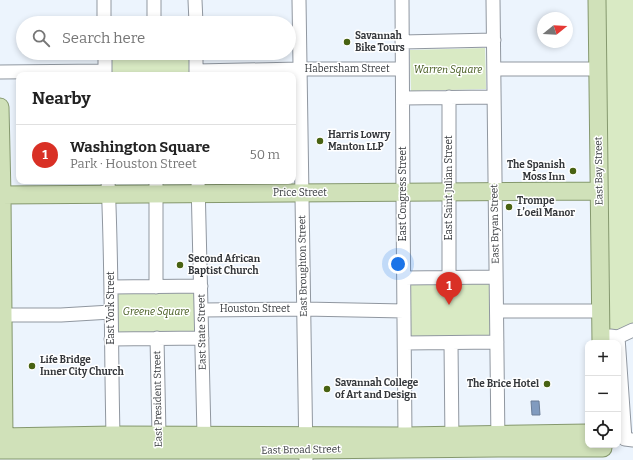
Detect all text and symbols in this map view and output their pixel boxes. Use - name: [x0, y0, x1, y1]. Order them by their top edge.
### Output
- north arrow: [537, 12, 573, 48]
- search box: [16, 16, 296, 60]
- icon: search: [30, 27, 52, 49]
- text: Search here: [62, 29, 145, 47]
- place label: Savannah Bike Tours: [355, 30, 405, 54]
- marker: Savannah Bike Tours: [342, 37, 352, 47]
- street label: Habersham Street: [304, 63, 390, 75]
- park label: Warren Square: [414, 64, 482, 76]
- text: Nearby: [32, 88, 91, 109]
- place label: Harris Lowry Manton LLP: [328, 129, 391, 153]
- street label: East Saint Julian Street: [443, 135, 455, 241]
- marker: Harris Lowry Manton LLP: [315, 136, 325, 146]
- street label: East Bay Street: [592, 136, 606, 206]
- text: Washington Square: [70, 138, 210, 156]
- street label: East Congress Street: [397, 146, 409, 242]
- text: 1: [42, 147, 48, 162]
- text: 50 m: [250, 147, 280, 162]
- text: Park · Houston Street: [70, 156, 197, 171]
- place label: The Spanish Moss Inn: [507, 159, 566, 183]
- marker: The Spanish Moss Inn: [568, 166, 578, 176]
- street label: East Bryan Street: [488, 184, 502, 264]
- street label: Price Street: [273, 187, 327, 199]
- place label: Trompe L’oeil Manor: [517, 195, 575, 219]
- marker: Trompe L’oeil Manor: [504, 202, 514, 212]
- street label: East Broughton Street: [296, 215, 310, 317]
- place label: Second African Baptist Church: [188, 253, 261, 277]
- your location: [388, 254, 408, 274]
- marker: Second African Baptist Church: [175, 260, 185, 270]
- street label: East York Street: [105, 271, 117, 345]
- pin: 1: [436, 272, 462, 305]
- street label: East State Street: [195, 294, 209, 370]
- street label: Houston Street: [220, 303, 291, 315]
- park label: Greene Square: [123, 306, 189, 318]
- map controls: [585, 340, 621, 448]
- button: +: [585, 340, 621, 376]
- street label: East President Street: [151, 350, 165, 447]
- place label: Life Bridge Inner City Church: [40, 354, 124, 378]
- marker: Life Bridge Inner City Church: [27, 361, 37, 371]
- button: −: [585, 376, 621, 412]
- place label: Savannah College of Art and Design: [335, 377, 419, 401]
- place label: The Brice Hotel: [467, 378, 539, 390]
- marker: The Brice Hotel: [542, 379, 552, 389]
- marker: Savannah College of Art and Design: [322, 384, 332, 394]
- button: locate: [585, 412, 621, 448]
- street label: East Broad Street: [261, 443, 341, 457]

